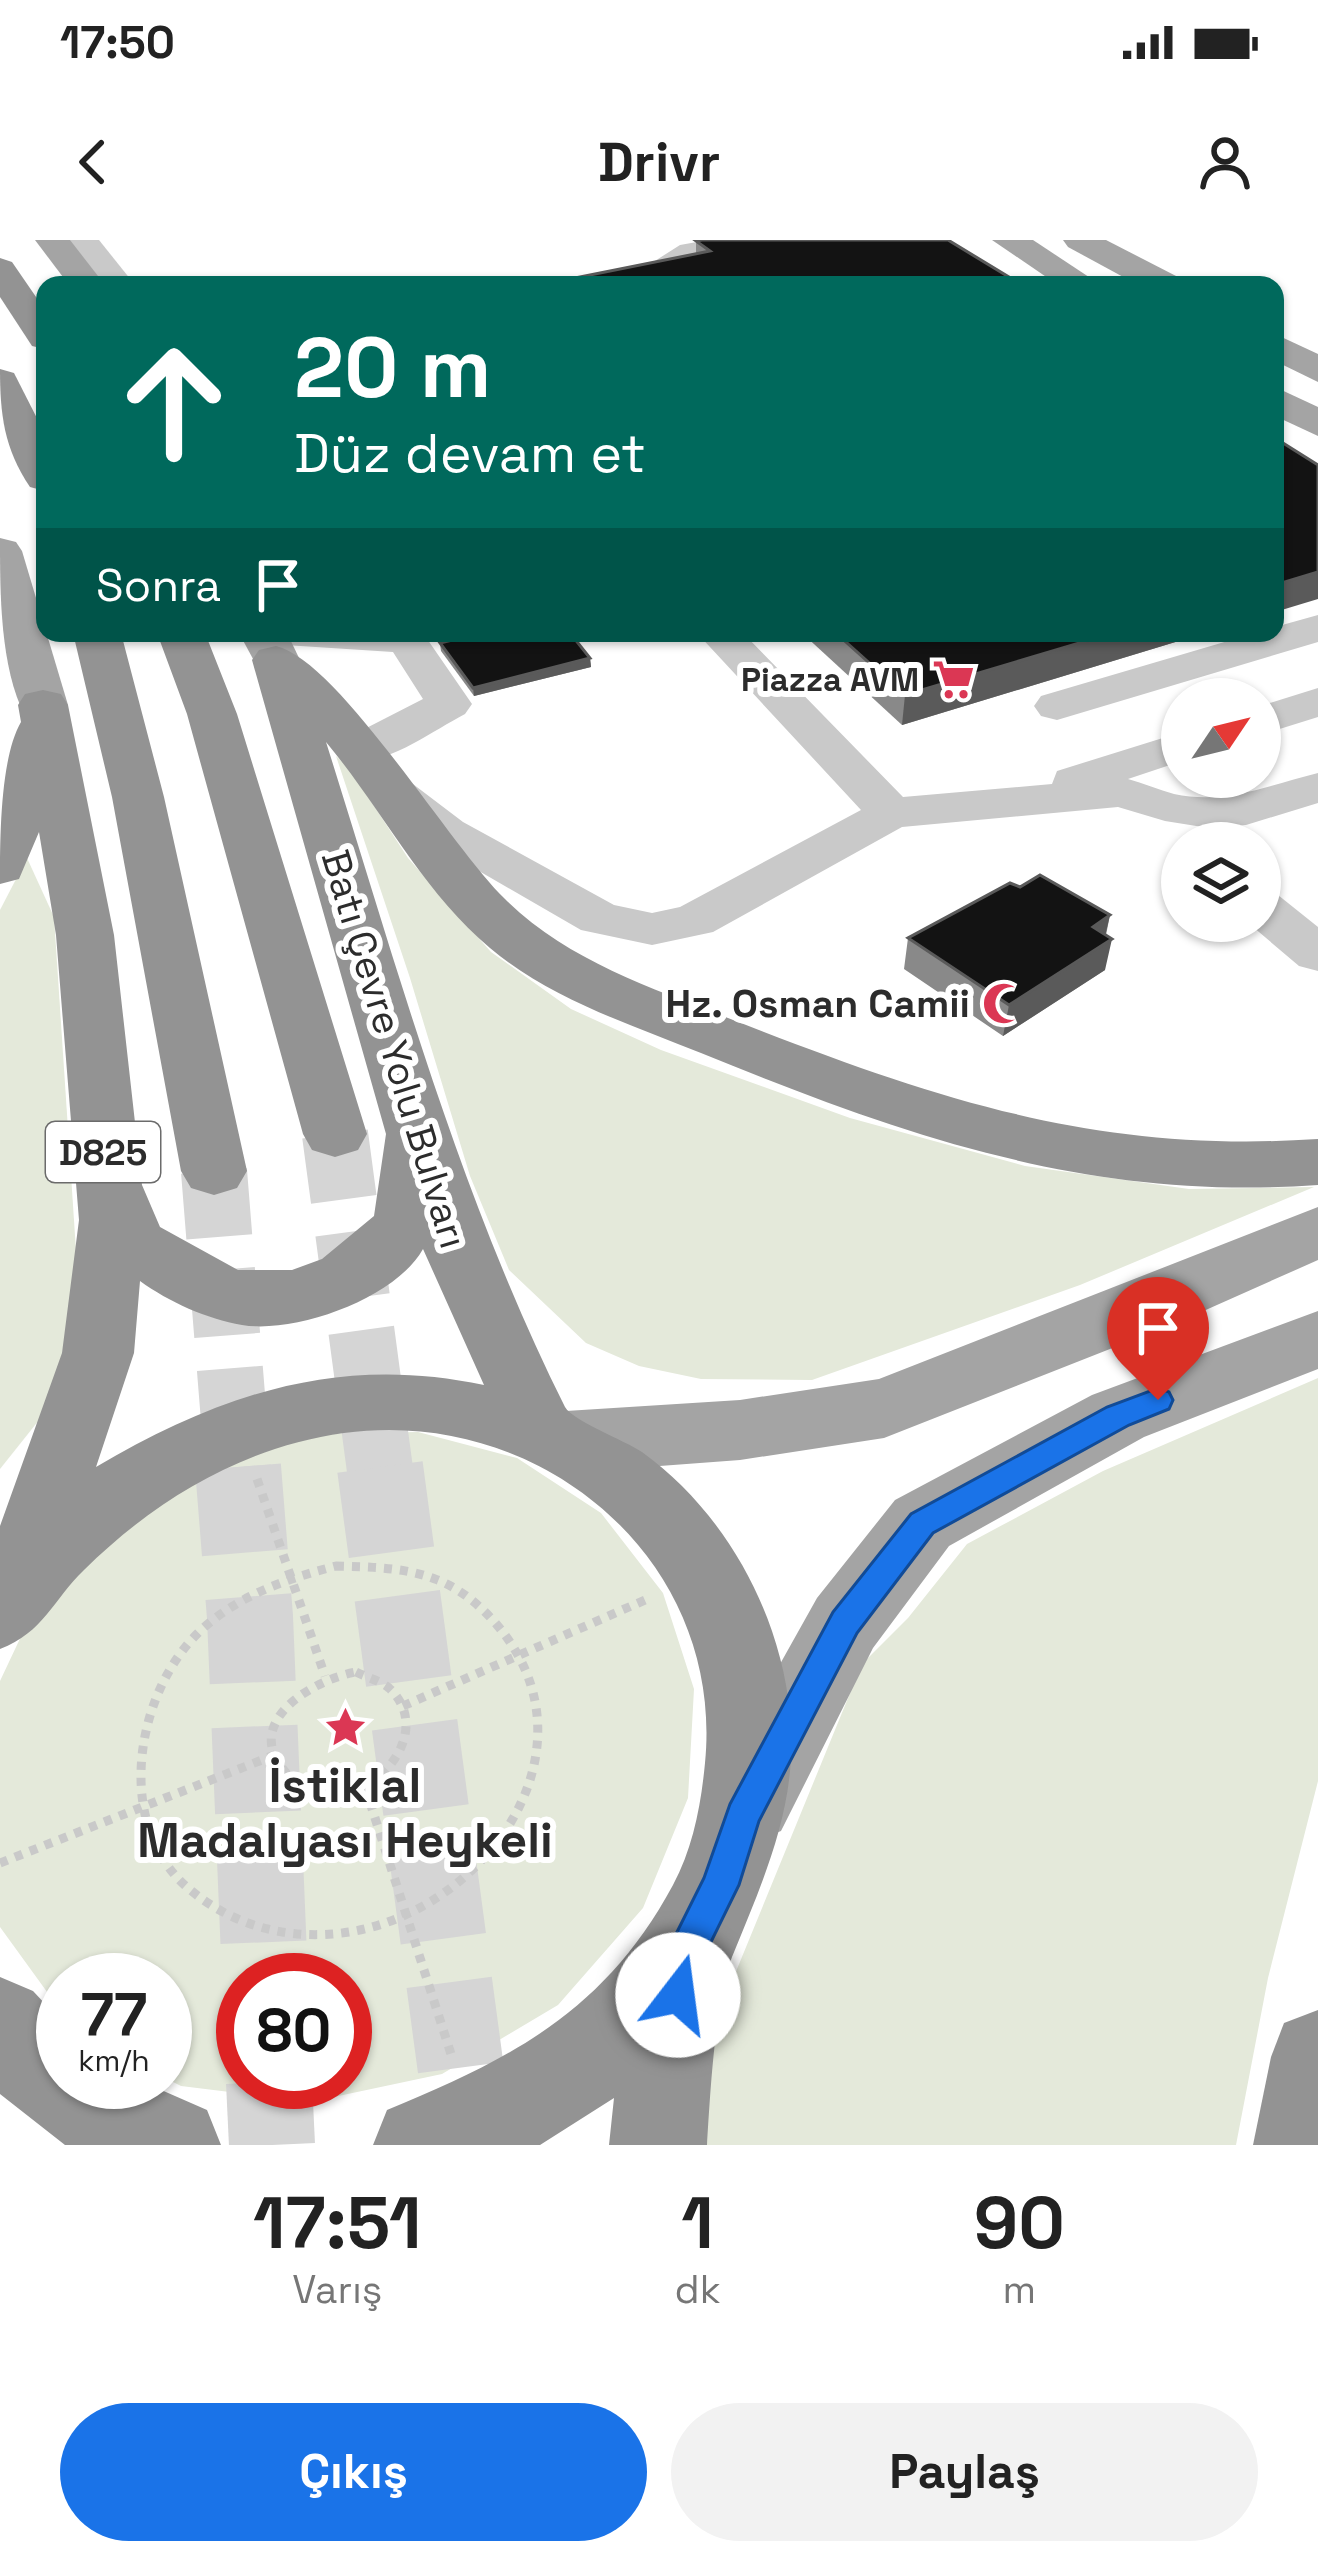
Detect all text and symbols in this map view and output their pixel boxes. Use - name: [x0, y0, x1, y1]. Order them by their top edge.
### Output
- text: 17:50: [60, 14, 175, 71]
- text: Drivr: [598, 128, 720, 197]
- icon: back: [60, 129, 126, 195]
- icon: person: [1192, 129, 1258, 195]
- text: 20 m: [294, 314, 491, 422]
- icon: ahead: [96, 324, 252, 480]
- text: Düz devam et: [294, 419, 646, 488]
- icon: arrive: [245, 552, 311, 618]
- text: Sonra: [96, 557, 221, 614]
- supermarket icon: Piazza AVM: [930, 656, 976, 702]
- place label: Piazza AVM: [741, 659, 919, 701]
- north arrow: [1161, 678, 1281, 798]
- map controls: [1161, 678, 1281, 942]
- button: layers: [1161, 822, 1281, 942]
- street label: Batı Çevre Yolu Bulvarı: [311, 844, 478, 1254]
- place label: Hz. Osman Camii: [666, 979, 970, 1028]
- mosque icon: Hz. Osman Camii: [981, 980, 1027, 1026]
- road number: D825: [46, 1122, 160, 1182]
- pin: [1107, 1277, 1209, 1400]
- icon: arrive: [1125, 1295, 1191, 1361]
- place icon: İstiklal Madalyası Heykeli: [322, 1704, 368, 1750]
- place label: İstiklal Madalyası Heykeli: [137, 1755, 553, 1871]
- position arrow: [615, 1932, 741, 2058]
- speed limit sign: 80: [216, 1953, 372, 2109]
- text: 77: [81, 1977, 147, 2054]
- text: km/h: [78, 2041, 150, 2080]
- text: 17:51: [253, 2177, 421, 2269]
- text: 1: [681, 2177, 714, 2269]
- text: 90: [974, 2177, 1065, 2269]
- text: Varış: [292, 2265, 382, 2314]
- text: dk: [675, 2265, 721, 2314]
- text: m: [1003, 2265, 1036, 2314]
- button: Çıkış: [60, 2403, 647, 2541]
- button: Paylaş: [671, 2403, 1258, 2541]

